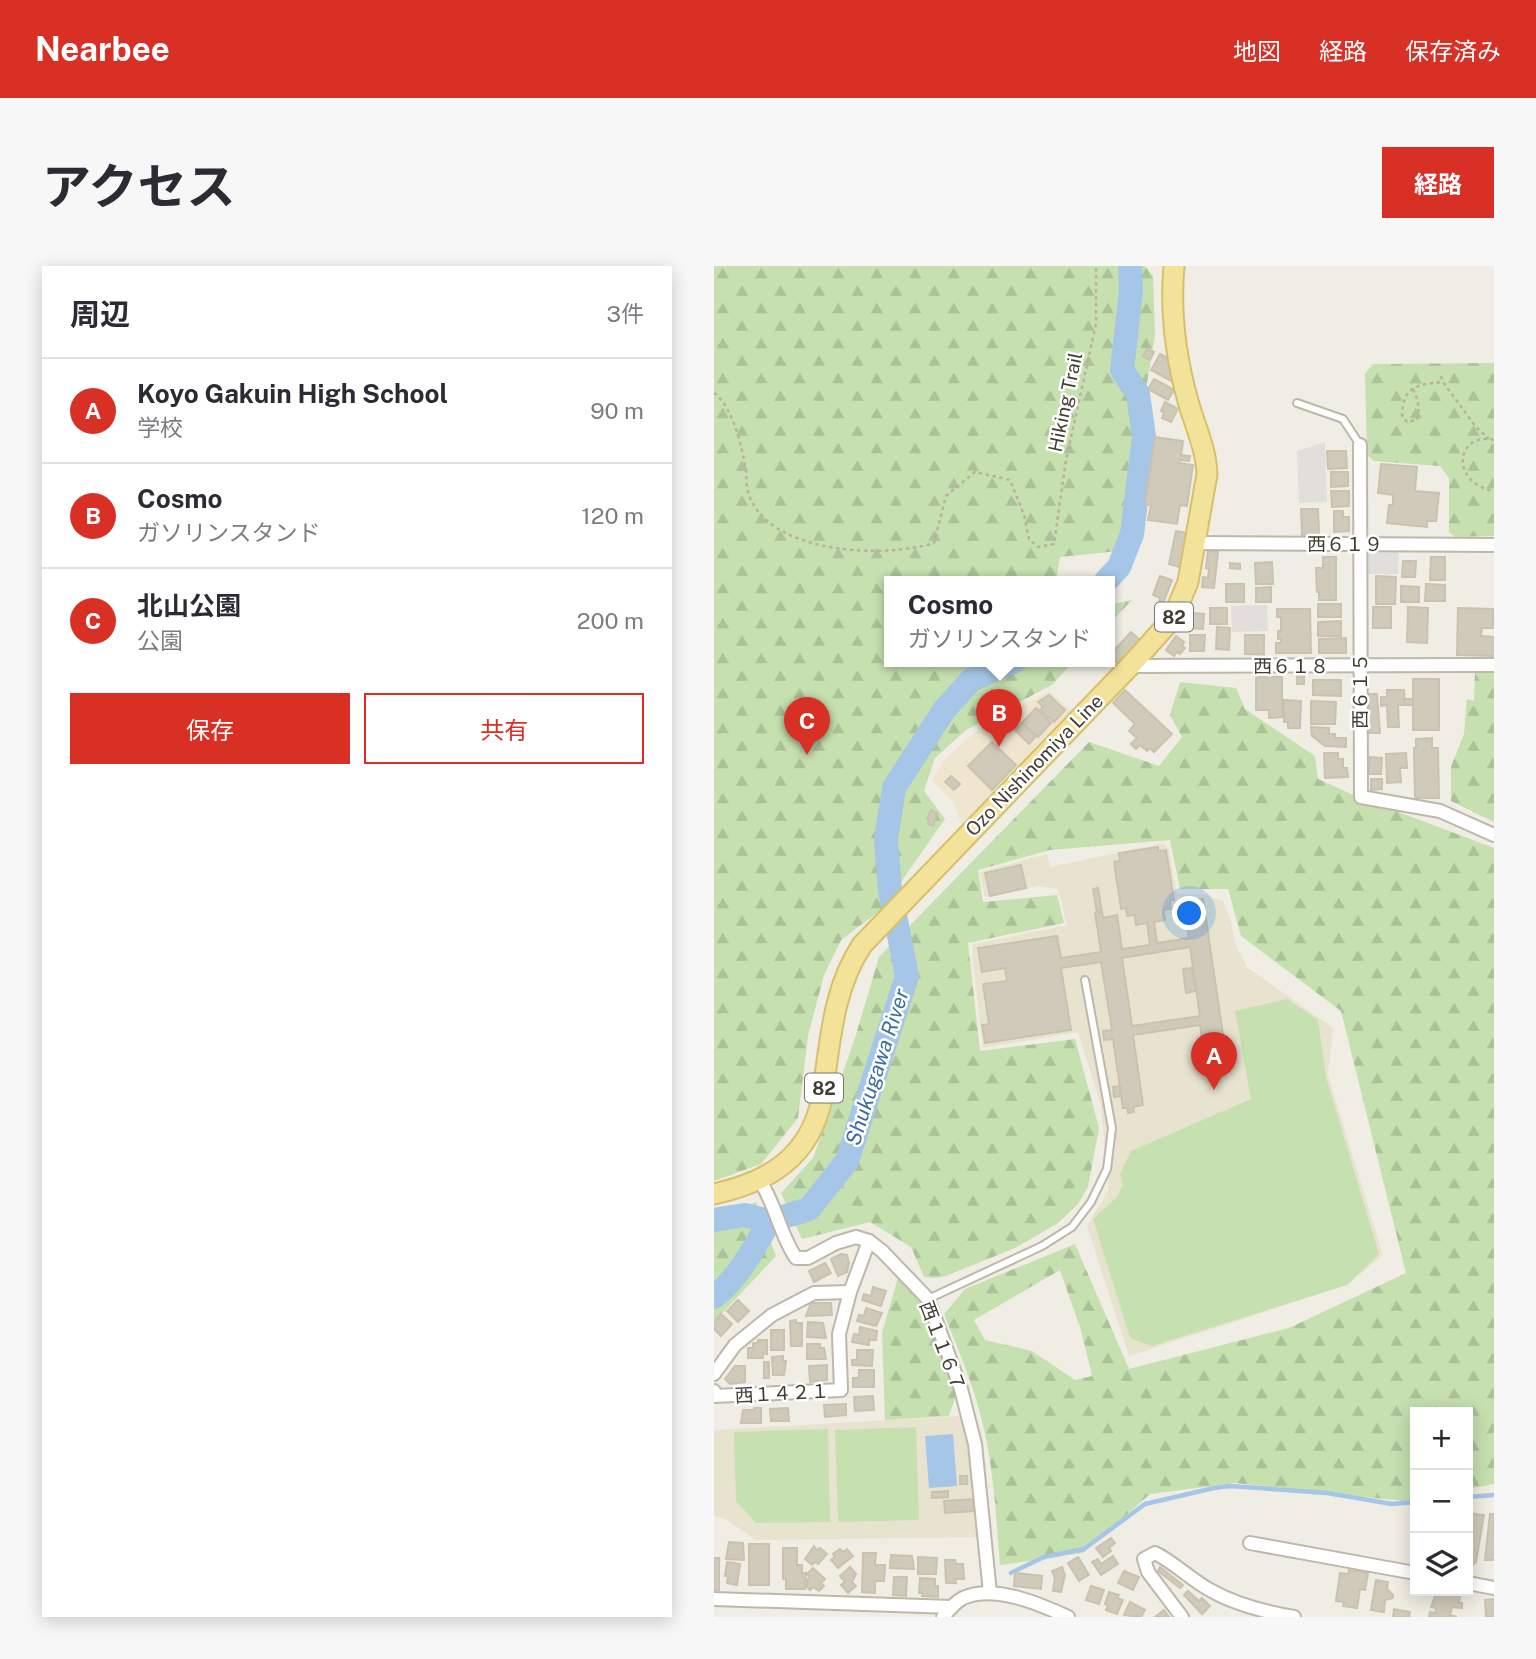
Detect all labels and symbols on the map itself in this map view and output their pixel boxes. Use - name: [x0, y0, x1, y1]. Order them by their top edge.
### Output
- street label: Hiking Trail: [1044, 350, 1086, 454]
- street label: 西６１９: [1307, 533, 1383, 555]
- road number: 82: [1155, 603, 1193, 632]
- street label: 西６１５: [1349, 653, 1371, 729]
- street label: 西６１８: [1253, 655, 1329, 677]
- pin: B: [976, 689, 1022, 747]
- street label: Ozo Nishinomiya Line: [961, 690, 1107, 840]
- pin: C: [784, 697, 830, 755]
- your location: [1172, 896, 1206, 930]
- water label: Shukugawa River: [840, 985, 914, 1148]
- pin: A: [1191, 1032, 1237, 1090]
- road number: 82: [805, 1074, 843, 1102]
- street label: 西１１６７: [916, 1298, 970, 1394]
- street label: 西１４２１: [734, 1380, 830, 1406]

